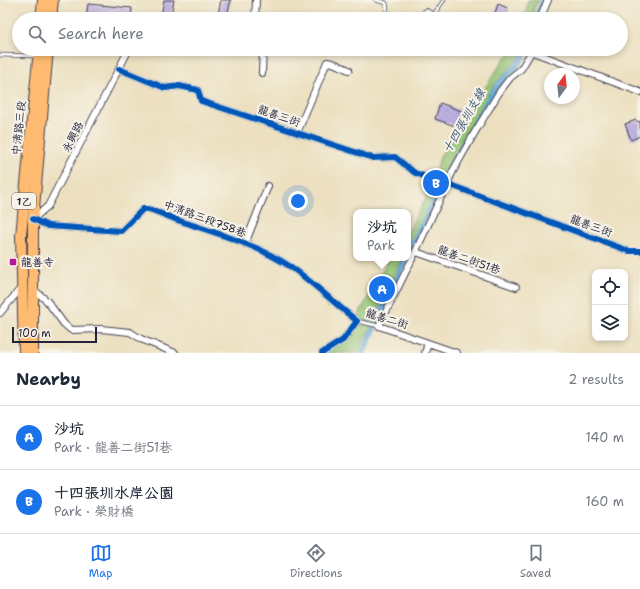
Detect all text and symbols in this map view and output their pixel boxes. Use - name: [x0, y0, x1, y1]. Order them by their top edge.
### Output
- search box: [12, 12, 628, 56]
- icon: search: [26, 23, 48, 45]
- text: Search here: [58, 24, 144, 44]
- north arrow: [544, 68, 580, 104]
- water label: 十四張圳支線: [439, 85, 489, 156]
- street label: 中清路三段: [9, 100, 29, 156]
- street label: 龍善三街: [256, 102, 303, 131]
- street label: 永興路: [59, 119, 87, 155]
- pin: B: [423, 168, 449, 198]
- your location: [288, 191, 308, 211]
- road number: 1乙: [12, 193, 36, 209]
- street label: 中清路三段758巷: [161, 197, 249, 241]
- popup: [353, 209, 411, 261]
- street label: 龍善三街: [568, 211, 615, 241]
- text: 沙坑: [367, 217, 397, 237]
- text: Park: [367, 237, 395, 254]
- street label: 龍善二街51巷: [435, 242, 503, 278]
- place label: 龍善寺: [21, 255, 54, 270]
- marker: 龍善寺: [8, 257, 18, 267]
- map controls: [592, 269, 628, 341]
- button: locate: [592, 269, 628, 305]
- pin: A: [369, 274, 395, 304]
- street label: 龍善二街: [364, 305, 411, 333]
- button: layers: [592, 305, 628, 341]
- scale bar: [12, 325, 97, 344]
- text: 100 m: [18, 326, 51, 341]
- text: Nearby: [16, 368, 81, 390]
- text: 2 results: [568, 371, 624, 388]
- text: 沙坑: [54, 419, 84, 439]
- text: A: [24, 429, 34, 446]
- text: 140 m: [585, 429, 624, 446]
- text: Park · 龍善二街51巷: [54, 439, 172, 456]
- text: 十四張圳水岸公園: [54, 483, 174, 503]
- text: B: [25, 493, 33, 510]
- text: 160 m: [586, 493, 624, 510]
- text: Park · 榮財橋: [54, 503, 133, 520]
- tab: Map: [89, 542, 112, 581]
- tab: Directions: [290, 542, 342, 581]
- tab: Saved: [520, 542, 551, 581]

